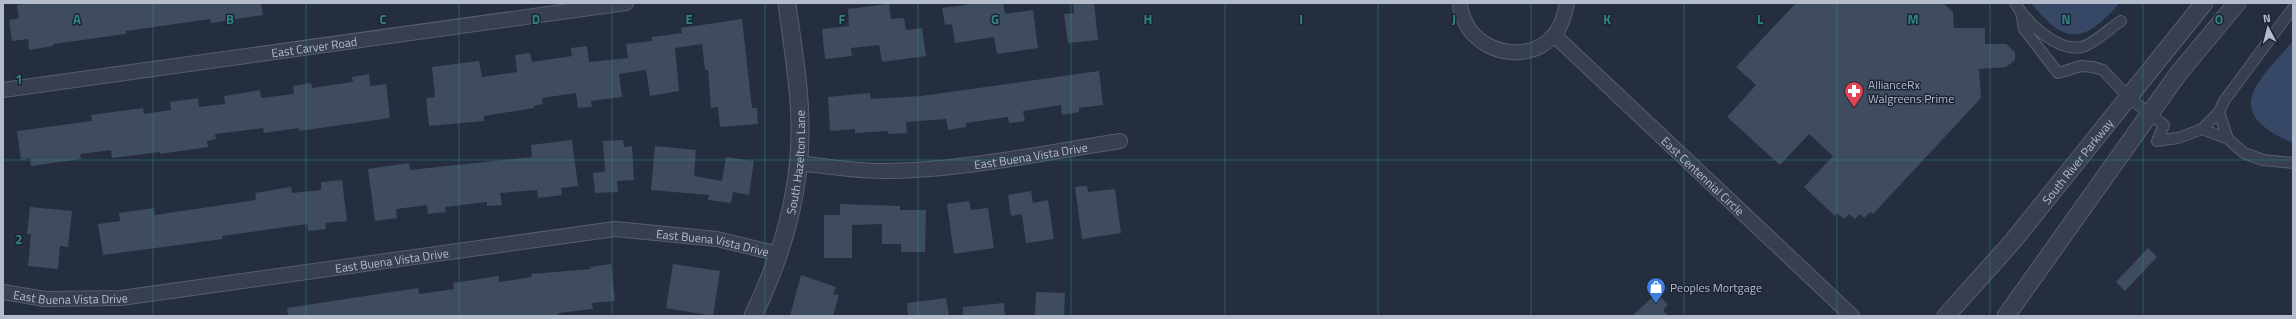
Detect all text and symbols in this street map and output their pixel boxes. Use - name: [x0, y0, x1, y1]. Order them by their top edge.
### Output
- north arrow: [2248, 8, 2288, 48]
- text: A: [73, 9, 81, 29]
- text: B: [226, 9, 234, 29]
- text: C: [379, 9, 387, 29]
- text: D: [532, 9, 540, 29]
- text: E: [685, 9, 693, 29]
- text: F: [839, 9, 846, 29]
- text: G: [991, 9, 999, 29]
- text: H: [1144, 9, 1152, 29]
- text: I: [1299, 9, 1303, 29]
- text: J: [1452, 9, 1456, 29]
- text: K: [1603, 9, 1611, 29]
- text: L: [1757, 9, 1763, 29]
- text: M: [1907, 9, 1919, 29]
- text: N: [2061, 9, 2071, 29]
- text: O: [2215, 9, 2223, 29]
- text: N: [2262, 10, 2272, 26]
- street label: East Carver Road: [270, 31, 358, 62]
- text: 1: [15, 69, 23, 89]
- place label: AllianceRx Walgreens Prime: [1868, 75, 1954, 108]
- pharmacy icon: AllianceRx Walgreens Prime: [1843, 80, 1865, 108]
- street label: South Hazelton Lane: [781, 110, 810, 216]
- street label: South River Parkway: [2037, 114, 2117, 208]
- street label: East Centennial Circle: [1657, 131, 1749, 220]
- street label: East Buena Vista Drive: [973, 137, 1089, 174]
- street label: East Buena Vista Drive: [655, 224, 771, 261]
- text: 2: [15, 229, 23, 249]
- street label: East Buena Vista Drive: [334, 243, 450, 278]
- shop icon: Peoples Mortgage: [1645, 276, 1667, 304]
- place label: Peoples Mortgage: [1670, 278, 1762, 297]
- street label: East Buena Vista Drive: [12, 284, 129, 308]

